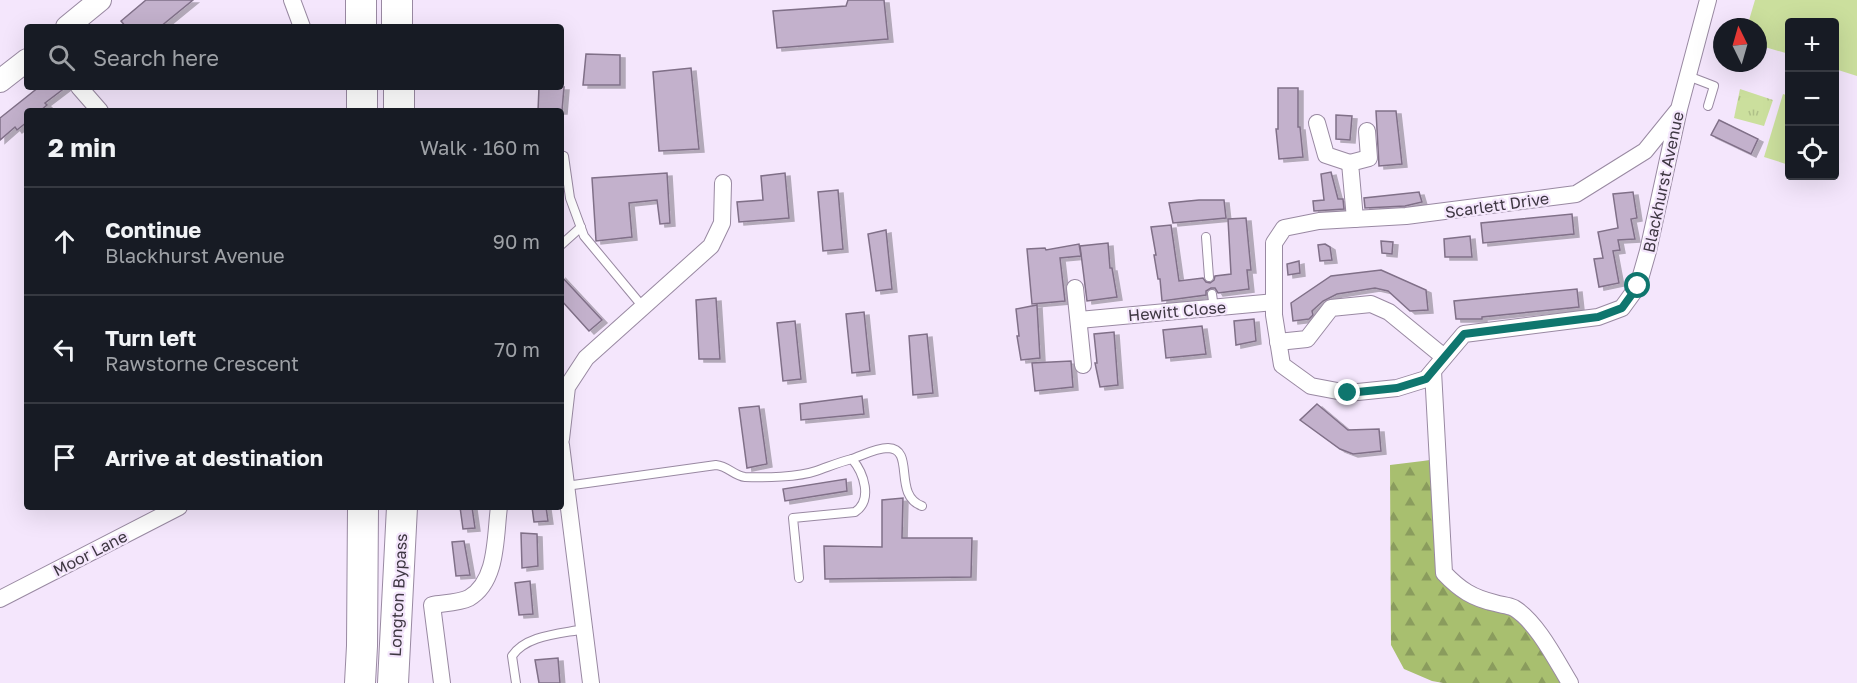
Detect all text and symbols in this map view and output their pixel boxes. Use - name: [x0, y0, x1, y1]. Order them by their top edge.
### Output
- north arrow: [1713, 18, 1767, 72]
- map controls: [1785, 18, 1839, 180]
- button: +: [1785, 18, 1839, 72]
- search box: [24, 24, 564, 90]
- icon: search: [45, 41, 78, 74]
- text: Search here: [93, 44, 219, 71]
- button: −: [1785, 72, 1839, 126]
- street label: Blackhurst Avenue: [1638, 110, 1688, 254]
- button: locate: [1785, 126, 1839, 180]
- text: 2 min: [48, 132, 116, 163]
- text: Walk · 160 m: [420, 135, 540, 159]
- street label: Scarlett Drive: [1444, 188, 1550, 222]
- text: Continue: [105, 216, 201, 243]
- icon: ahead: [48, 225, 81, 258]
- text: 90 m: [493, 229, 540, 253]
- text: Blackhurst Avenue: [105, 243, 285, 267]
- route start: [1624, 272, 1650, 298]
- street label: Hewitt Close: [1127, 297, 1227, 325]
- text: Turn left: [105, 324, 196, 351]
- icon: left: [48, 333, 81, 366]
- text: 70 m: [494, 337, 540, 361]
- text: Rawstorne Crescent: [105, 351, 299, 375]
- route end: [1334, 379, 1360, 405]
- icon: arrive: [48, 441, 81, 474]
- text: Arrive at destination: [105, 444, 323, 471]
- street label: Moor Lane: [50, 526, 130, 580]
- street label: Longton Bypass: [385, 533, 411, 657]

